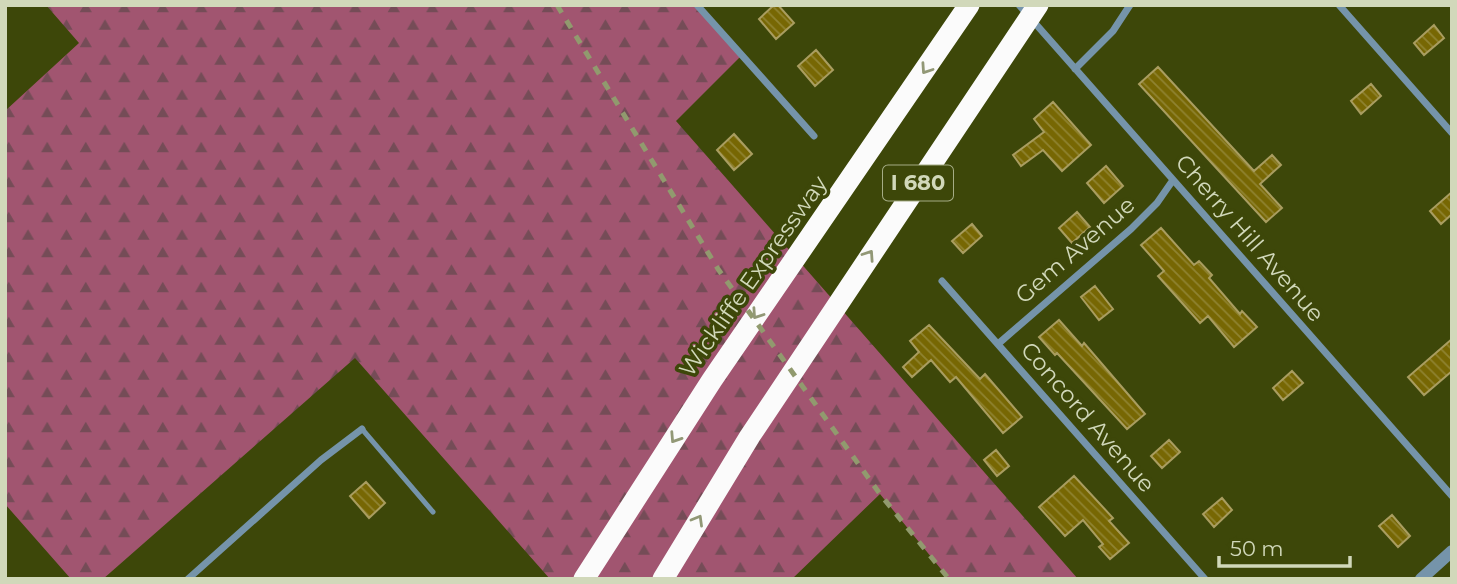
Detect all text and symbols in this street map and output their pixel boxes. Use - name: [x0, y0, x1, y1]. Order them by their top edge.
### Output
- one-way arrow: [922, 61, 934, 74]
- street label: Cherry Hill Avenue: [1170, 149, 1330, 327]
- road number: I 680: [883, 166, 953, 200]
- street label: Wickliffe Expressway: [673, 170, 833, 382]
- street label: Gem Avenue: [1010, 191, 1140, 309]
- one-way arrow: [861, 250, 873, 263]
- one-way arrow: [753, 306, 766, 319]
- street label: Concord Avenue: [1015, 336, 1161, 498]
- one-way arrow: [670, 430, 683, 443]
- one-way arrow: [690, 514, 703, 527]
- scale bar: [1219, 524, 1350, 568]
- text: 50 m: [1230, 536, 1284, 561]

